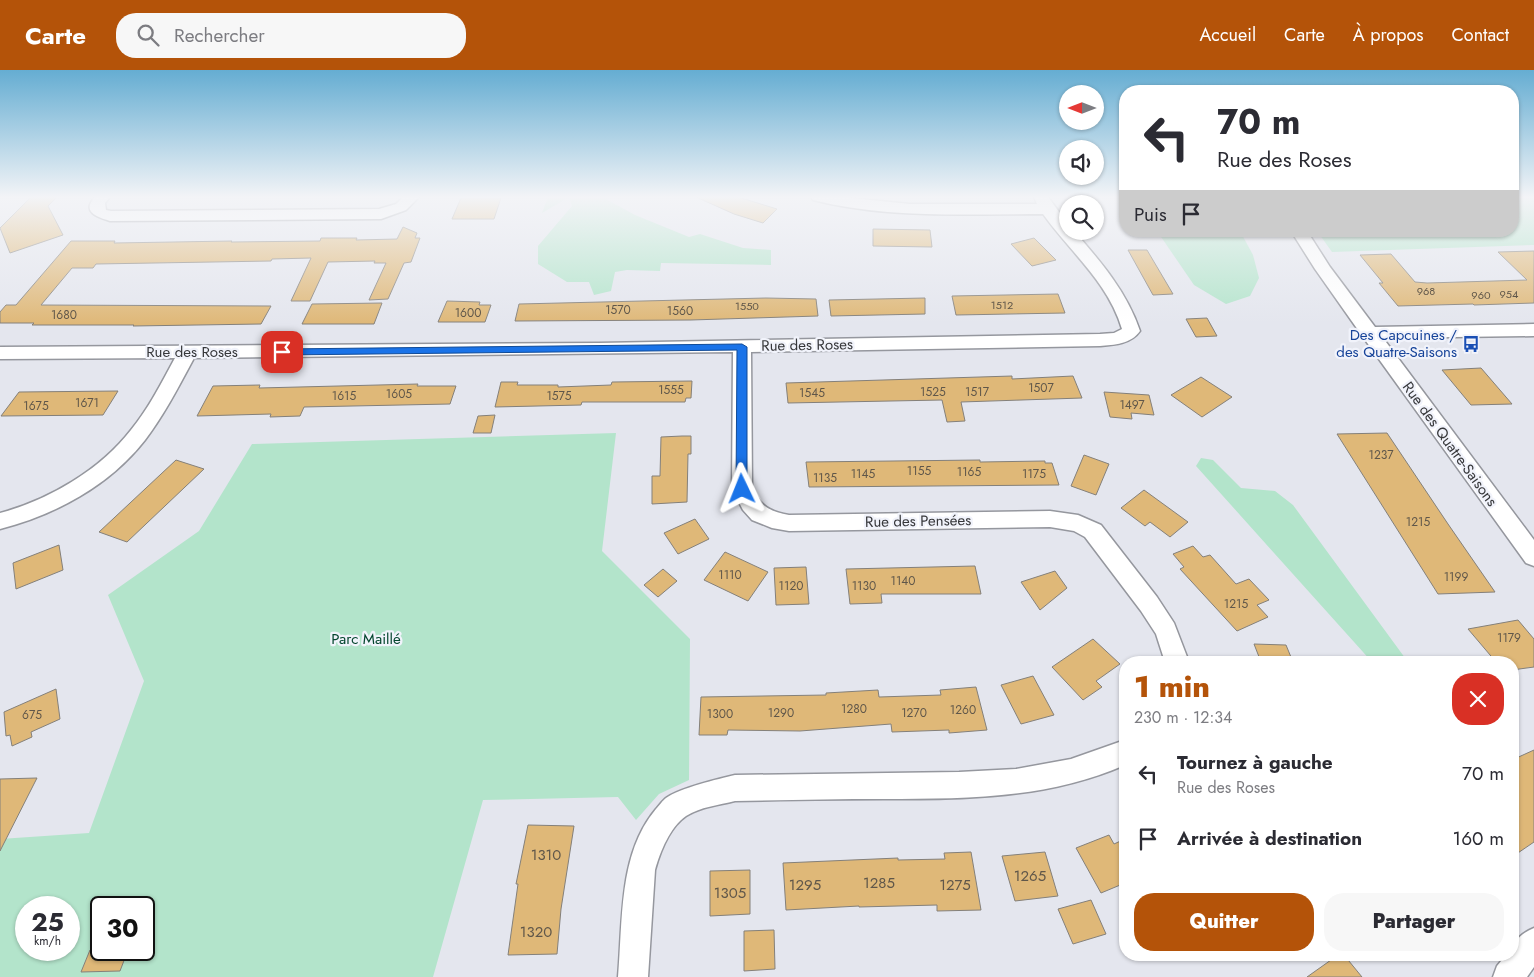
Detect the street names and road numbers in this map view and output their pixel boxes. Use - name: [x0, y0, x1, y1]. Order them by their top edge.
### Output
- street label: Rue des Roses: [761, 333, 853, 357]
- street label: Rue des Roses: [146, 341, 238, 363]
- street label: Rue des Quatre-Saisons: [1397, 377, 1503, 511]
- street label: Rue des Pensées: [865, 509, 971, 533]

